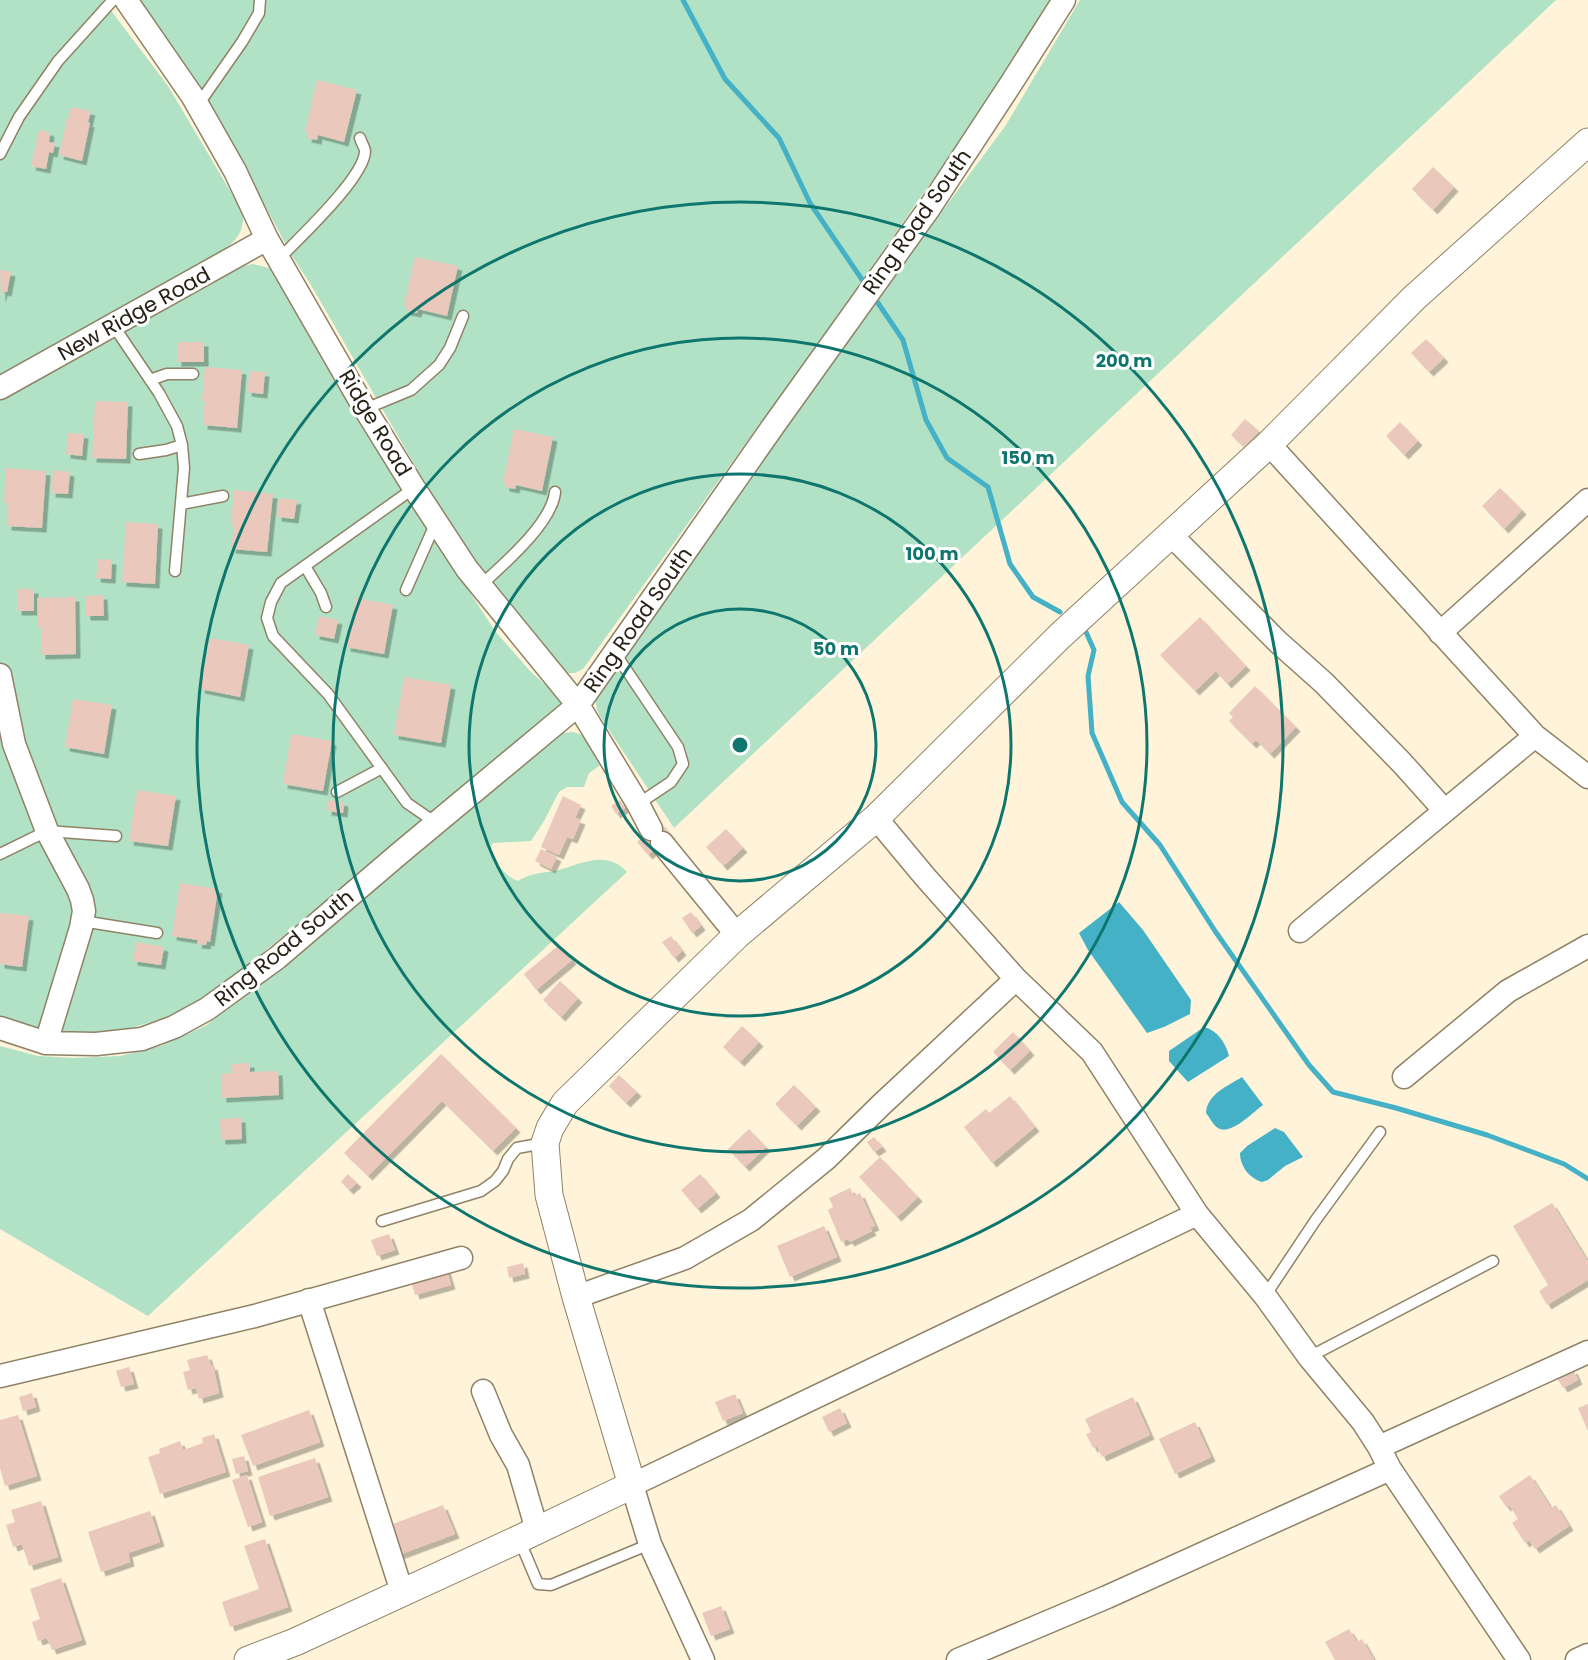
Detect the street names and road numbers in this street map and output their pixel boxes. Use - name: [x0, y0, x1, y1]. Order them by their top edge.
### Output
- street label: Ring Road South: [855, 143, 978, 300]
- street label: New Ridge Road: [52, 260, 215, 367]
- street label: Ridge Road: [332, 364, 419, 481]
- street label: Ring Road South: [576, 541, 699, 698]
- street label: Ring Road South: [208, 882, 360, 1013]

